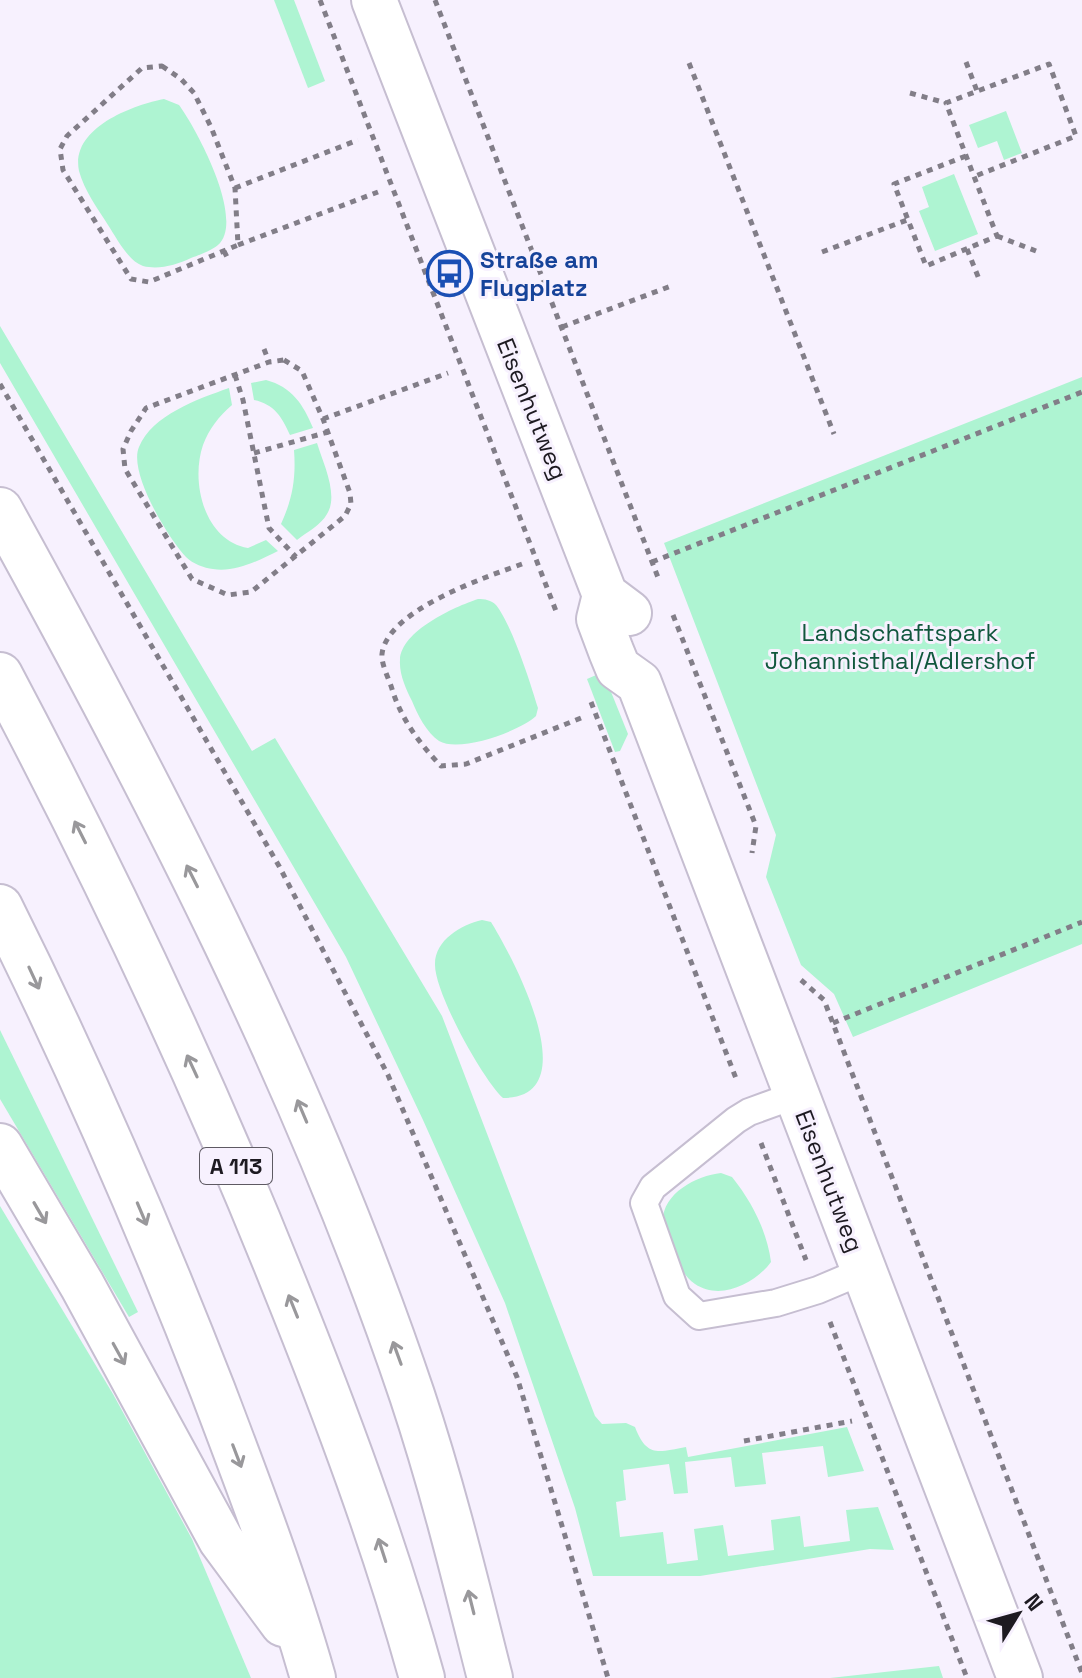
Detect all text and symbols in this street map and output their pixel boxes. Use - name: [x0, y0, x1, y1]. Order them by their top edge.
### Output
- place label: Straße am Flugplatz: [480, 244, 599, 303]
- bus stop icon: Straße am Flugplatz: [425, 250, 473, 298]
- street label: Eisenhutweg: [490, 334, 575, 484]
- park label: Landschaftspark Johannisthal/Adlershof: [765, 617, 1035, 676]
- one-way arrow: [71, 821, 87, 845]
- one-way arrow: [183, 864, 199, 888]
- one-way arrow: [27, 965, 42, 989]
- one-way arrow: [184, 1055, 199, 1079]
- one-way arrow: [293, 1100, 308, 1124]
- street label: Eisenhutweg: [788, 1105, 871, 1256]
- road number: A 113: [200, 1148, 272, 1184]
- one-way arrow: [32, 1201, 48, 1224]
- one-way arrow: [135, 1201, 150, 1226]
- one-way arrow: [285, 1294, 300, 1319]
- one-way arrow: [112, 1341, 128, 1365]
- one-way arrow: [388, 1341, 403, 1366]
- one-way arrow: [231, 1443, 245, 1468]
- one-way arrow: [374, 1538, 388, 1563]
- north arrow: [978, 1574, 1058, 1654]
- text: N: [1018, 1588, 1050, 1616]
- one-way arrow: [463, 1590, 478, 1616]

